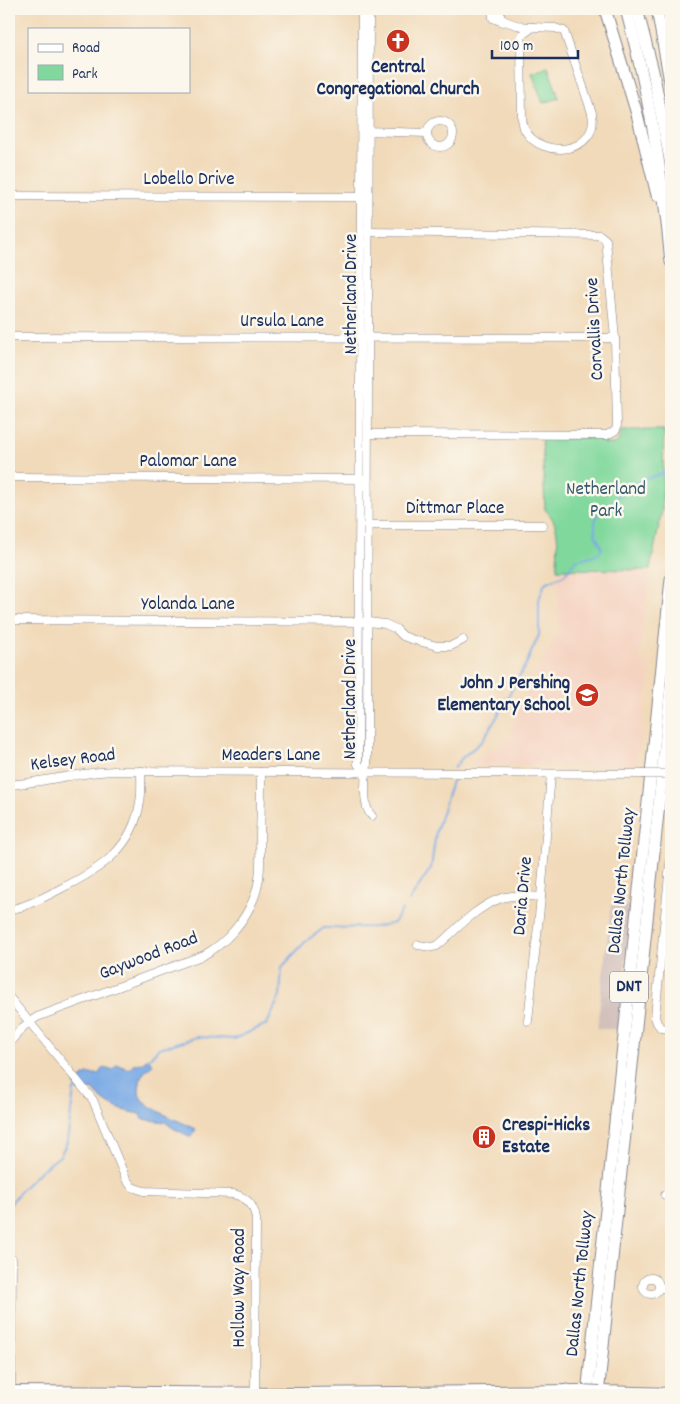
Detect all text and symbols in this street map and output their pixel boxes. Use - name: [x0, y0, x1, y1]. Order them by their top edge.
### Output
- legend: [28, 28, 190, 92]
- church icon: Central Congregational Church: [385, 28, 411, 54]
- scale bar: [492, 28, 579, 60]
- text: 100 m: [500, 36, 533, 58]
- text: Road: [72, 38, 100, 60]
- place label: Central Congregational Church: [317, 55, 480, 104]
- text: Park: [72, 64, 98, 86]
- street label: Lobello Drive: [143, 167, 235, 194]
- street label: Netherland Drive: [339, 234, 366, 354]
- street label: Corvallis Drive: [580, 277, 612, 381]
- street label: Ursula Lane: [240, 309, 324, 336]
- street label: Palomar Lane: [139, 449, 237, 476]
- park label: Netherland Park: [566, 477, 646, 526]
- street label: Dittmar Place: [406, 496, 504, 523]
- street label: Yolanda Lane: [141, 592, 235, 619]
- street label: Netherland Drive: [338, 639, 365, 759]
- place label: John J Pershing Elementary School: [437, 671, 570, 720]
- school or university icon: John J Pershing Elementary School: [574, 682, 600, 708]
- street label: Kelsey Road: [29, 742, 117, 780]
- street label: Meaders Lane: [222, 743, 320, 770]
- street label: Dallas North Tollway: [602, 807, 644, 955]
- street label: Daria Drive: [507, 855, 541, 937]
- street label: Gaywood Road: [96, 926, 202, 988]
- road number: DNT: [610, 972, 648, 1002]
- place label: Crespi-Hicks Estate: [502, 1113, 590, 1162]
- building icon: Crespi-Hicks Estate: [471, 1124, 497, 1150]
- street label: Dallas North Tollway: [560, 1210, 602, 1358]
- street label: Hollow Way Road: [227, 1228, 254, 1348]

